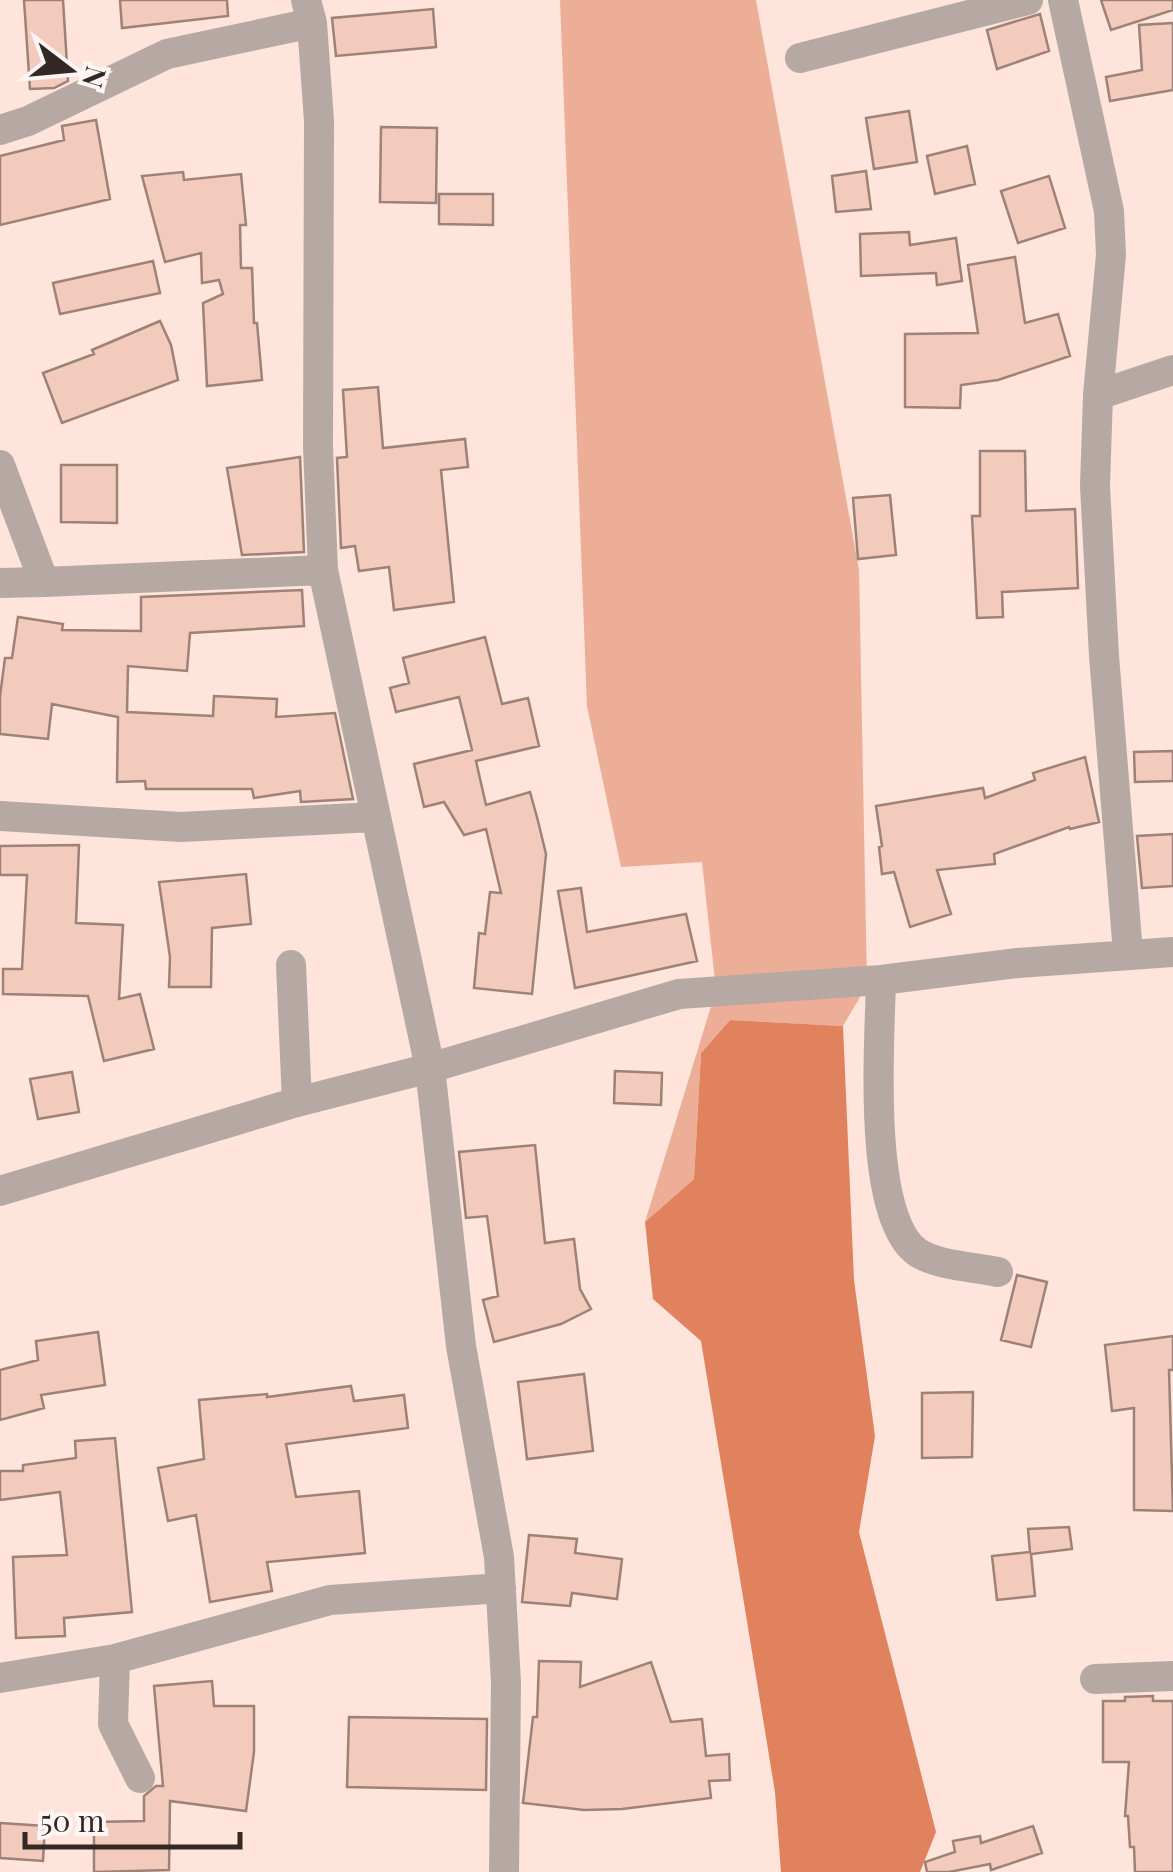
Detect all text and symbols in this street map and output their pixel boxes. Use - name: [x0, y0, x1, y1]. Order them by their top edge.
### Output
- north arrow: [20, 20, 120, 120]
- text: N: [75, 62, 116, 92]
- scale bar: [25, 1787, 240, 1849]
- text: 50 m: [40, 1800, 105, 1840]

